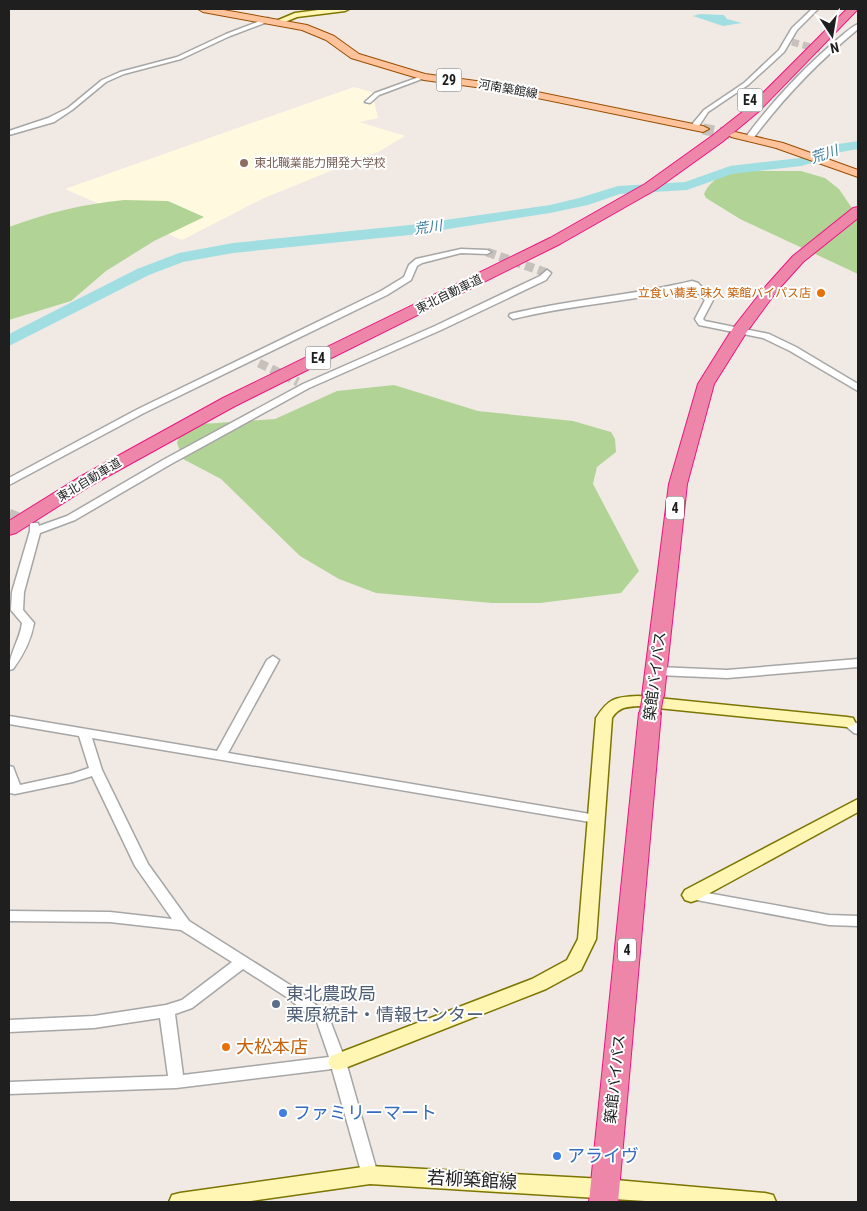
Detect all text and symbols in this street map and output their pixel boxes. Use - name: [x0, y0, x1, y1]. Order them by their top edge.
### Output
- north arrow: [807, 10, 857, 60]
- text: N: [829, 39, 841, 56]
- road number: 29: [436, 68, 462, 92]
- street label: 河南築館線: [477, 77, 539, 101]
- road number: E4: [738, 88, 762, 112]
- water label: 荒川: [808, 141, 842, 166]
- place label: 東北職業能力開発大学校: [254, 156, 386, 170]
- marker: 東北職業能力開発大学校: [238, 157, 250, 169]
- water label: 荒川: [413, 217, 445, 237]
- street label: 東北自動車道: [414, 272, 484, 316]
- place label: 立食い蕎麦 味久 築館バイパス店: [638, 286, 811, 300]
- marker: 立食い蕎麦 味久 築館バイパス店: [815, 287, 827, 299]
- road number: E4: [306, 346, 330, 369]
- street label: 東北自動車道: [55, 455, 123, 505]
- road number: 4: [666, 496, 684, 520]
- street label: 築館バイパス: [641, 630, 669, 722]
- road number: 4: [618, 938, 636, 962]
- place label: 東北農政局 栗原統計・情報センター: [286, 983, 484, 1025]
- marker: 東北農政局 栗原統計・情報センター: [270, 998, 282, 1010]
- street label: 築館バイパス: [601, 1033, 629, 1125]
- place label: 大松本店: [236, 1036, 308, 1057]
- marker: 大松本店: [220, 1041, 232, 1053]
- place label: ファミリーマート: [293, 1102, 437, 1123]
- marker: ファミリーマート: [277, 1107, 289, 1119]
- place label: アライヴ: [567, 1145, 639, 1166]
- marker: アライヴ: [551, 1150, 563, 1162]
- street label: 若柳築館線: [427, 1167, 518, 1192]

